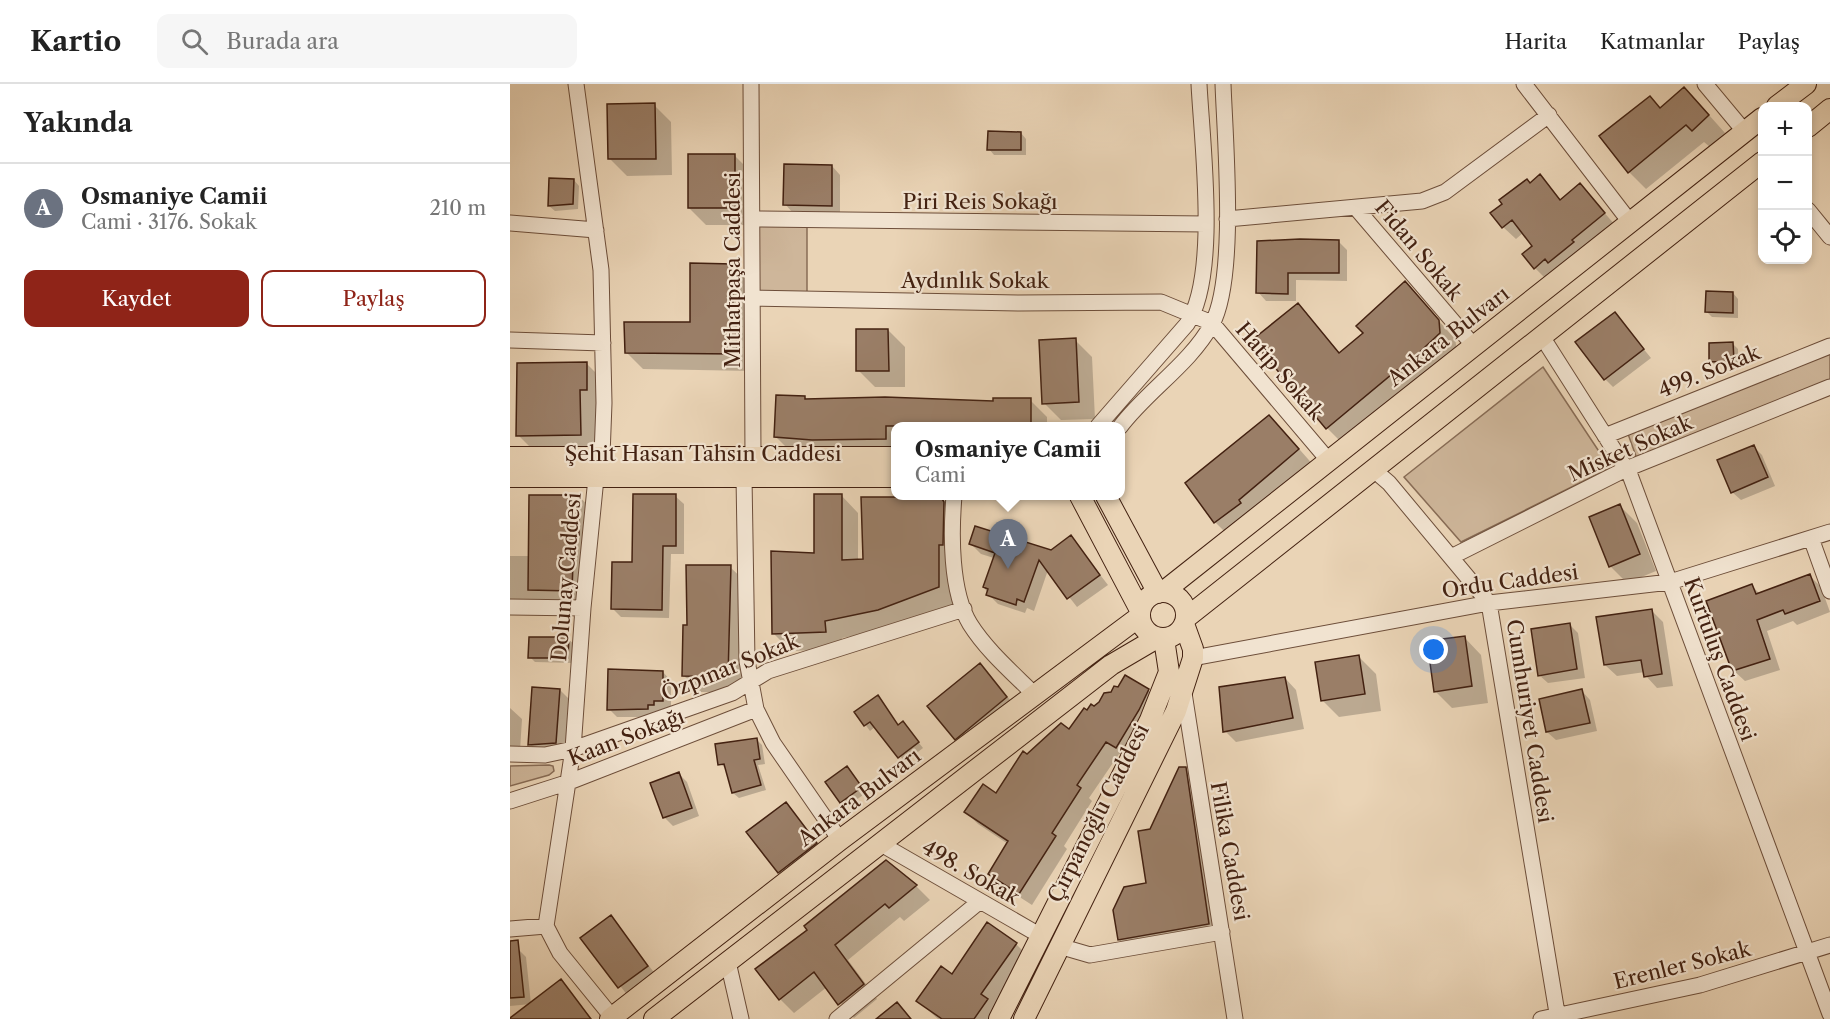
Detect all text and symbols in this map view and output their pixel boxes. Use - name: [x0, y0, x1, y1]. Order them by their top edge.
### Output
- search box: [157, 14, 577, 68]
- text: Kartio: [30, 24, 121, 58]
- icon: search: [178, 25, 211, 58]
- text: Burada ara: [226, 28, 339, 55]
- text: Harita: [1504, 29, 1567, 54]
- text: Katmanlar: [1600, 29, 1705, 54]
- text: Paylaş: [1738, 29, 1800, 54]
- map controls: [1758, 102, 1812, 264]
- button: +: [1758, 102, 1812, 156]
- text: Yakında: [24, 107, 133, 139]
- button: −: [1758, 156, 1812, 210]
- street label: Mithatpaşa Caddesi: [720, 172, 745, 368]
- text: Osmaniye Camii: [81, 183, 267, 210]
- street label: Piri Reis Sokağı: [903, 189, 1057, 214]
- street label: Fidan Sokak: [1370, 195, 1469, 306]
- text: A: [36, 196, 51, 220]
- text: 210 m: [429, 196, 486, 220]
- text: Cami · 3176. Sokak: [81, 210, 257, 234]
- button: locate: [1758, 210, 1812, 264]
- street label: Aydınlık Sokak: [900, 268, 1050, 293]
- button: Kaydet: [24, 270, 249, 327]
- button: Paylaş: [261, 270, 486, 327]
- street label: Ankara Bulvarı: [1381, 281, 1514, 392]
- street label: Hatip Sokak: [1231, 317, 1330, 426]
- street label: 499. Sokak: [1655, 339, 1764, 403]
- street label: Misket Sokak: [1564, 409, 1697, 487]
- popup: [891, 422, 1125, 500]
- text: Osmaniye Camii: [915, 436, 1101, 463]
- street label: Şehit Hasan Tahsin Caddesi: [565, 441, 841, 466]
- text: Cami: [915, 463, 966, 487]
- street label: Dolunay Caddesi: [546, 491, 586, 663]
- pin: A: [988, 520, 1028, 569]
- street label: Ordu Caddesi: [1440, 559, 1580, 603]
- street label: Kurtuluş Caddesi: [1679, 574, 1761, 744]
- street label: Cumhuriyet Caddesi: [1502, 617, 1558, 825]
- street label: Özpınar Sokak: [658, 628, 803, 706]
- your location: [1419, 635, 1448, 664]
- street label: Kaan Sokağı: [564, 703, 688, 771]
- street label: Çırpanoğlu Caddesi: [1042, 719, 1154, 907]
- street label: Ankara Bulvarı: [792, 743, 925, 852]
- street label: Filika Caddesi: [1205, 779, 1255, 923]
- street label: 498. Sokak: [918, 834, 1025, 910]
- street label: Erenler Sokak: [1611, 936, 1754, 994]

